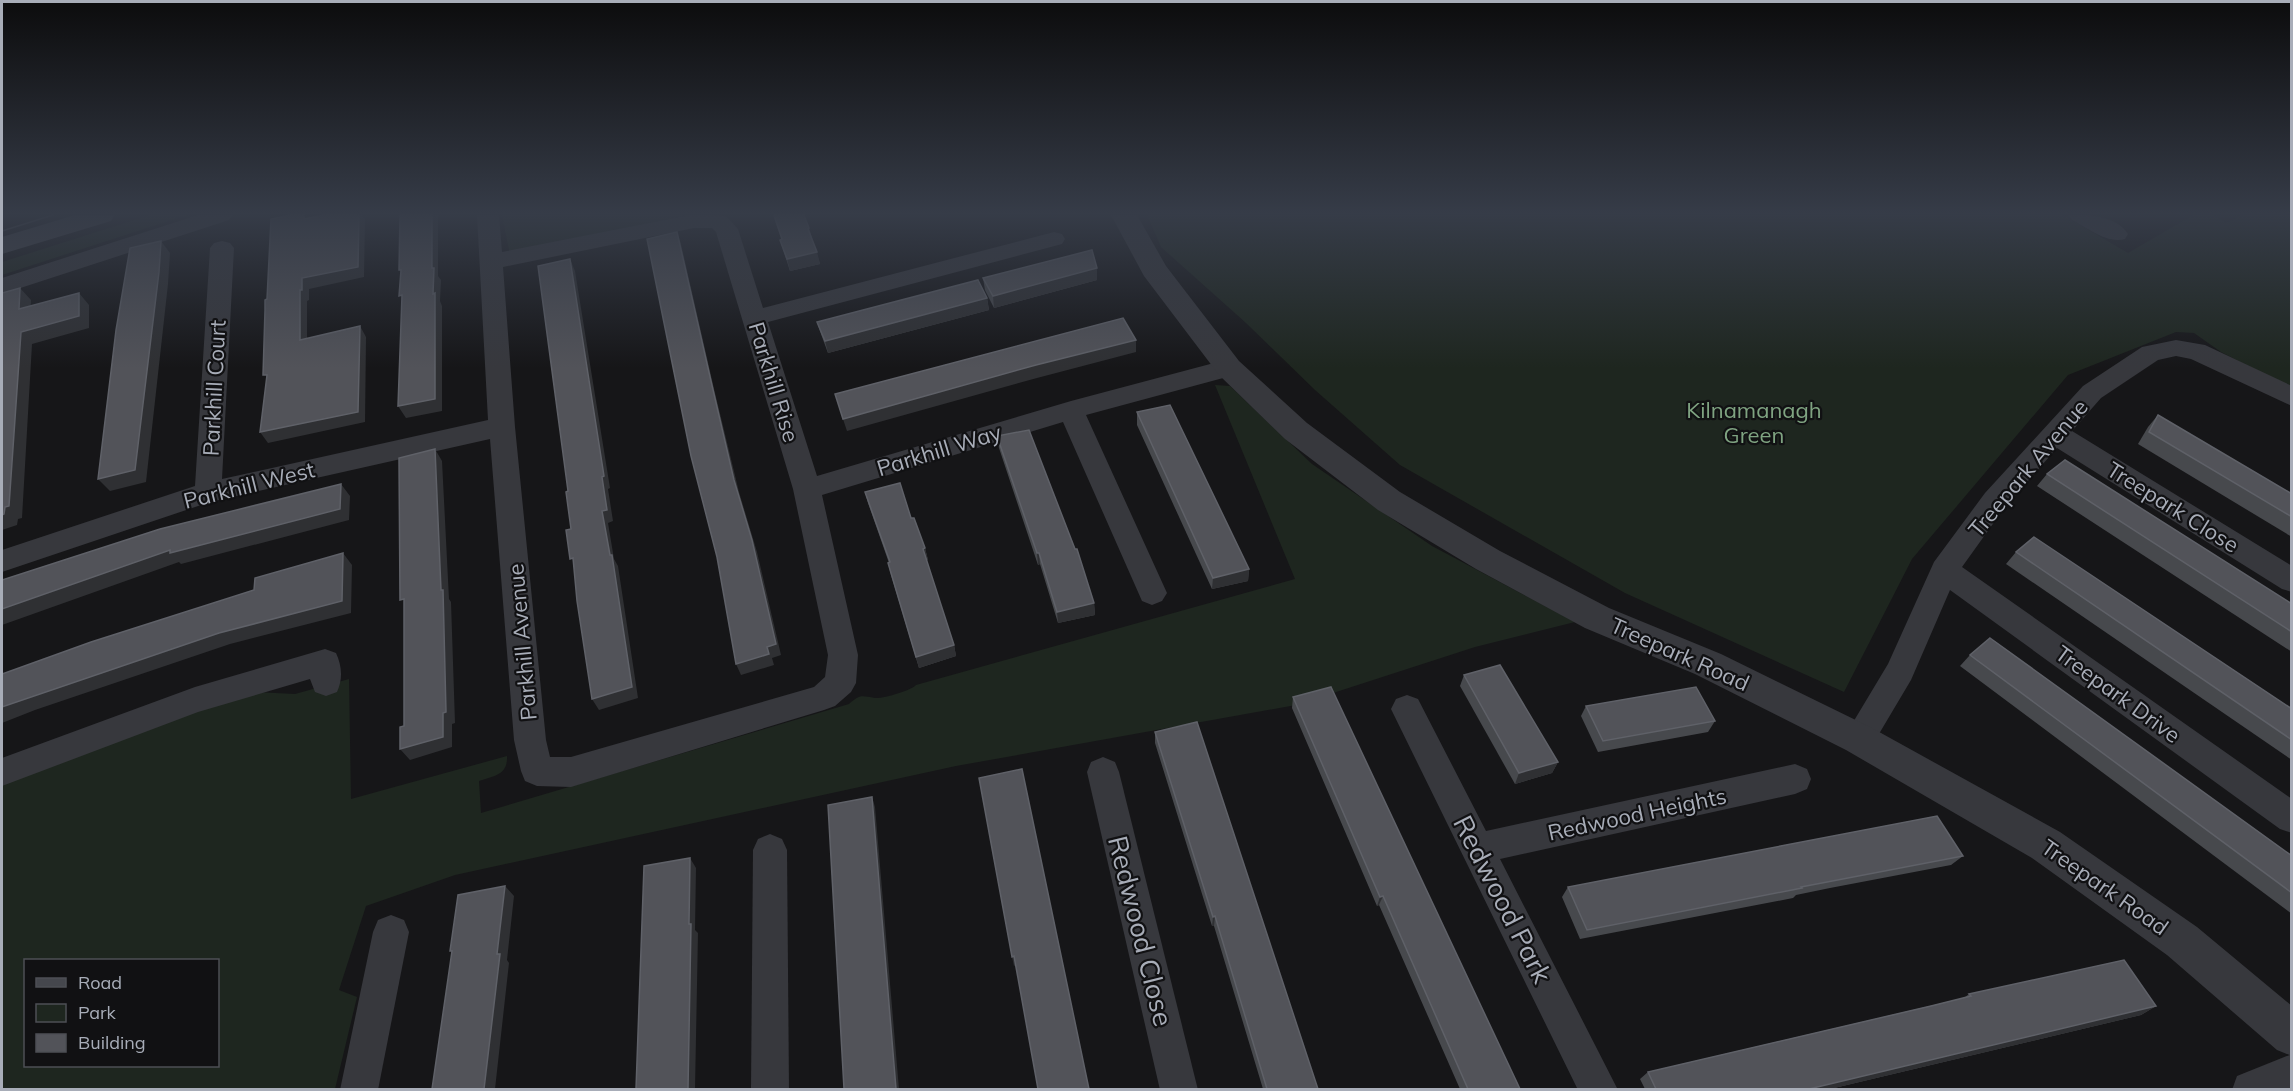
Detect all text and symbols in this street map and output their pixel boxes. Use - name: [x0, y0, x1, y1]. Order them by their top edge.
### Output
- street label: Parkhill Court: [196, 319, 232, 457]
- street label: Parkhill Rise: [742, 319, 806, 445]
- street label: Treepark Avenue: [1962, 393, 2094, 543]
- park label: Kilnamanagh Green: [1686, 396, 1822, 449]
- street label: Parkhill Way: [873, 418, 1005, 482]
- street label: Parkhill West: [180, 455, 318, 515]
- street label: Treepark Close: [2102, 455, 2244, 559]
- street label: Parkhill Avenue: [501, 562, 543, 722]
- street label: Treepark Road: [1606, 611, 1754, 697]
- street label: Treepark Drive: [2050, 639, 2186, 749]
- street label: Redwood Heights: [1545, 781, 1729, 847]
- street label: Redwood Park: [1446, 810, 1560, 989]
- street label: Redwood Close: [1101, 832, 1181, 1030]
- street label: Treepark Road: [2036, 833, 2174, 941]
- legend: [24, 959, 219, 1067]
- text: Road: [78, 971, 122, 994]
- text: Park: [78, 1001, 117, 1024]
- text: Building: [78, 1031, 146, 1054]

